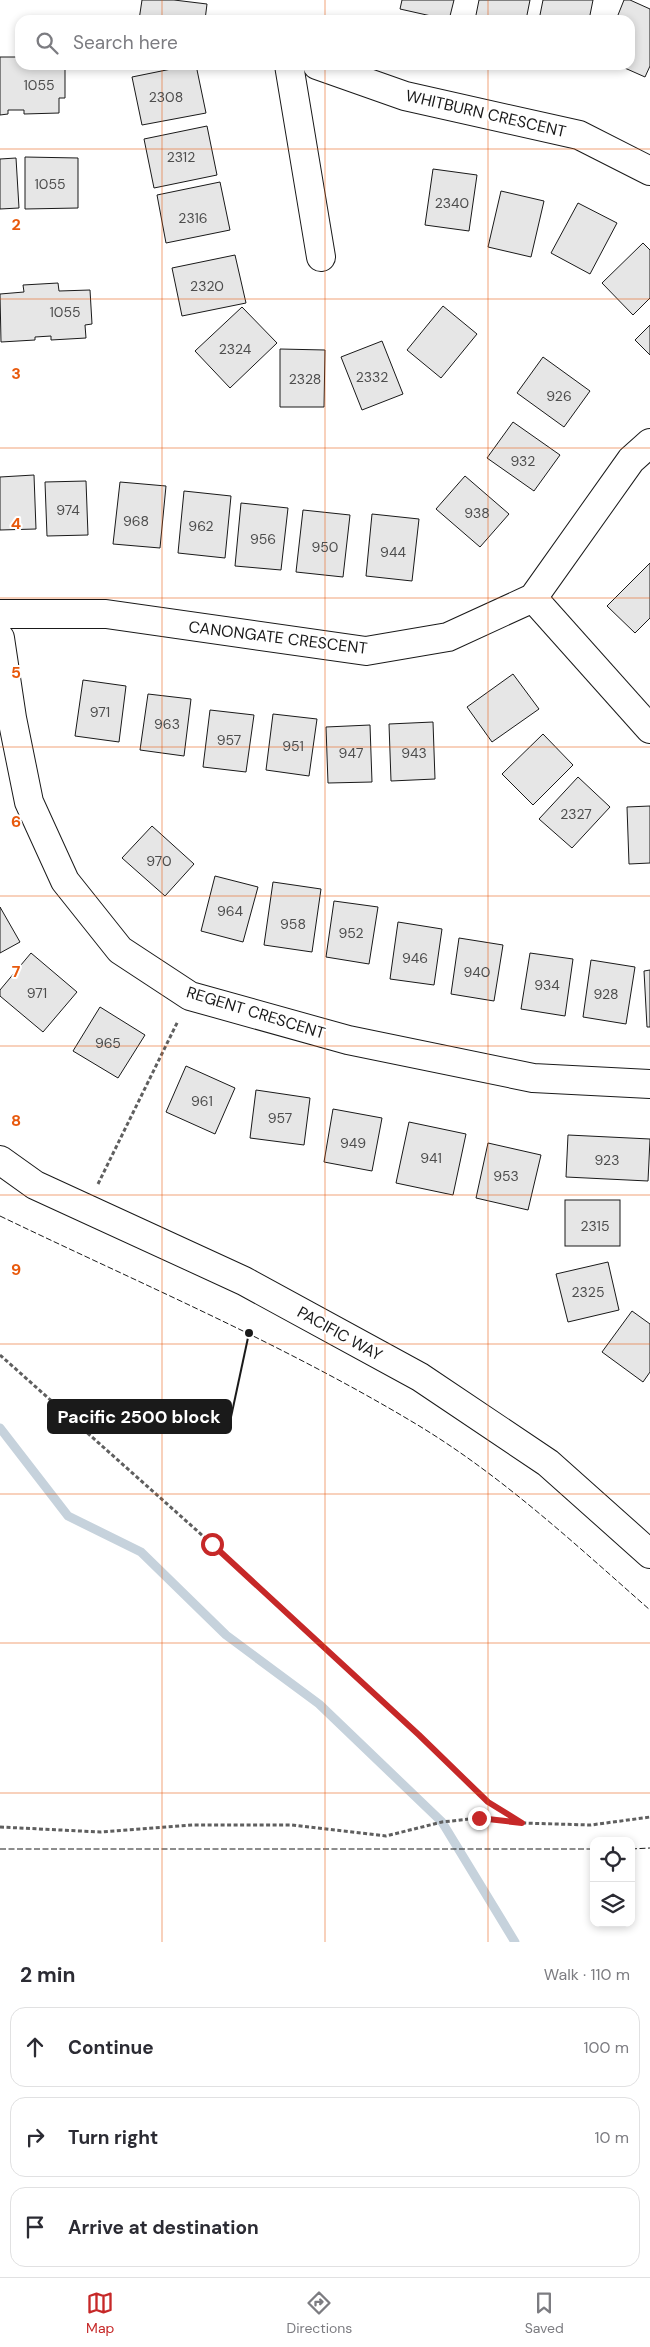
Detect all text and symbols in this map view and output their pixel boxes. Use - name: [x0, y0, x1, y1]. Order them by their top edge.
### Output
- search box: [15, 15, 635, 70]
- icon: search: [33, 29, 61, 57]
- text: Search here: [73, 30, 178, 55]
- house number: 1055: [23, 76, 55, 94]
- street label: WHITBURN CRESCENT: [404, 85, 568, 142]
- house number: 2308: [149, 88, 183, 106]
- house number: 2312: [167, 148, 195, 166]
- house number: 1055: [34, 175, 66, 193]
- house number: 2340: [435, 194, 469, 212]
- house number: 2316: [178, 209, 208, 227]
- text: 2: [11, 214, 21, 235]
- house number: 2320: [190, 277, 224, 295]
- house number: 1055: [49, 303, 81, 321]
- house number: 2324: [219, 340, 252, 358]
- text: 3: [11, 363, 21, 384]
- house number: 2332: [356, 368, 388, 386]
- house number: 2328: [289, 370, 321, 388]
- house number: 926: [546, 387, 572, 405]
- house number: 932: [511, 452, 535, 470]
- house number: 974: [56, 501, 80, 519]
- house number: 938: [464, 504, 490, 522]
- house number: 968: [123, 512, 149, 530]
- text: 4: [11, 513, 21, 534]
- house number: 962: [188, 517, 214, 535]
- house number: 956: [250, 530, 276, 548]
- house number: 950: [312, 538, 338, 556]
- house number: 944: [380, 543, 406, 561]
- street label: CANONGATE CRESCENT: [187, 616, 369, 659]
- text: 5: [11, 662, 21, 683]
- house number: 971: [90, 703, 110, 721]
- house number: 963: [154, 715, 180, 733]
- house number: 957: [217, 731, 241, 749]
- house number: 951: [282, 737, 304, 755]
- house number: 947: [339, 744, 363, 762]
- house number: 943: [401, 744, 427, 762]
- house number: 2327: [560, 805, 592, 823]
- text: 6: [11, 811, 21, 832]
- house number: 970: [146, 852, 172, 870]
- house number: 964: [217, 902, 244, 920]
- house number: 958: [280, 915, 306, 933]
- house number: 952: [338, 924, 364, 942]
- house number: 946: [402, 949, 428, 967]
- text: 7: [12, 961, 21, 982]
- house number: 940: [464, 963, 490, 981]
- house number: 934: [534, 976, 560, 994]
- street label: REGENT CRESCENT: [184, 981, 328, 1044]
- house number: 971: [27, 984, 47, 1002]
- house number: 928: [594, 985, 618, 1003]
- house number: 965: [95, 1034, 121, 1052]
- house number: 961: [191, 1092, 213, 1110]
- house number: 957: [268, 1109, 292, 1127]
- text: 8: [11, 1110, 21, 1131]
- house number: 949: [340, 1134, 366, 1152]
- house number: 941: [420, 1149, 442, 1167]
- house number: 923: [595, 1151, 619, 1169]
- house number: 953: [493, 1167, 519, 1185]
- house number: 2315: [580, 1217, 610, 1235]
- text: 9: [11, 1259, 21, 1280]
- house number: 2325: [572, 1283, 604, 1301]
- street label: PACIFIC WAY: [293, 1301, 386, 1365]
- callout: Pacific 2500 block: [48, 1400, 231, 1433]
- text: Pacific 2500 block: [57, 1405, 221, 1429]
- route start: [201, 1533, 224, 1556]
- route end: [468, 1807, 491, 1830]
- map controls: [590, 1837, 635, 1927]
- button: locate: [590, 1837, 635, 1882]
- button: layers: [590, 1882, 635, 1927]
- text: 2 min: [20, 1961, 76, 1989]
- text: Walk · 110 m: [544, 1964, 630, 1985]
- icon: ahead: [21, 2033, 49, 2061]
- text: Continue: [68, 2035, 154, 2060]
- text: 100 m: [584, 2037, 629, 2058]
- icon: right: [21, 2123, 49, 2151]
- text: Turn right: [68, 2125, 158, 2150]
- text: 10 m: [595, 2127, 629, 2148]
- icon: arrive: [21, 2213, 49, 2241]
- text: Arrive at destination: [68, 2215, 259, 2240]
- tab: Map: [86, 2289, 114, 2337]
- tab: Directions: [287, 2289, 352, 2337]
- tab: Saved: [525, 2289, 564, 2337]

